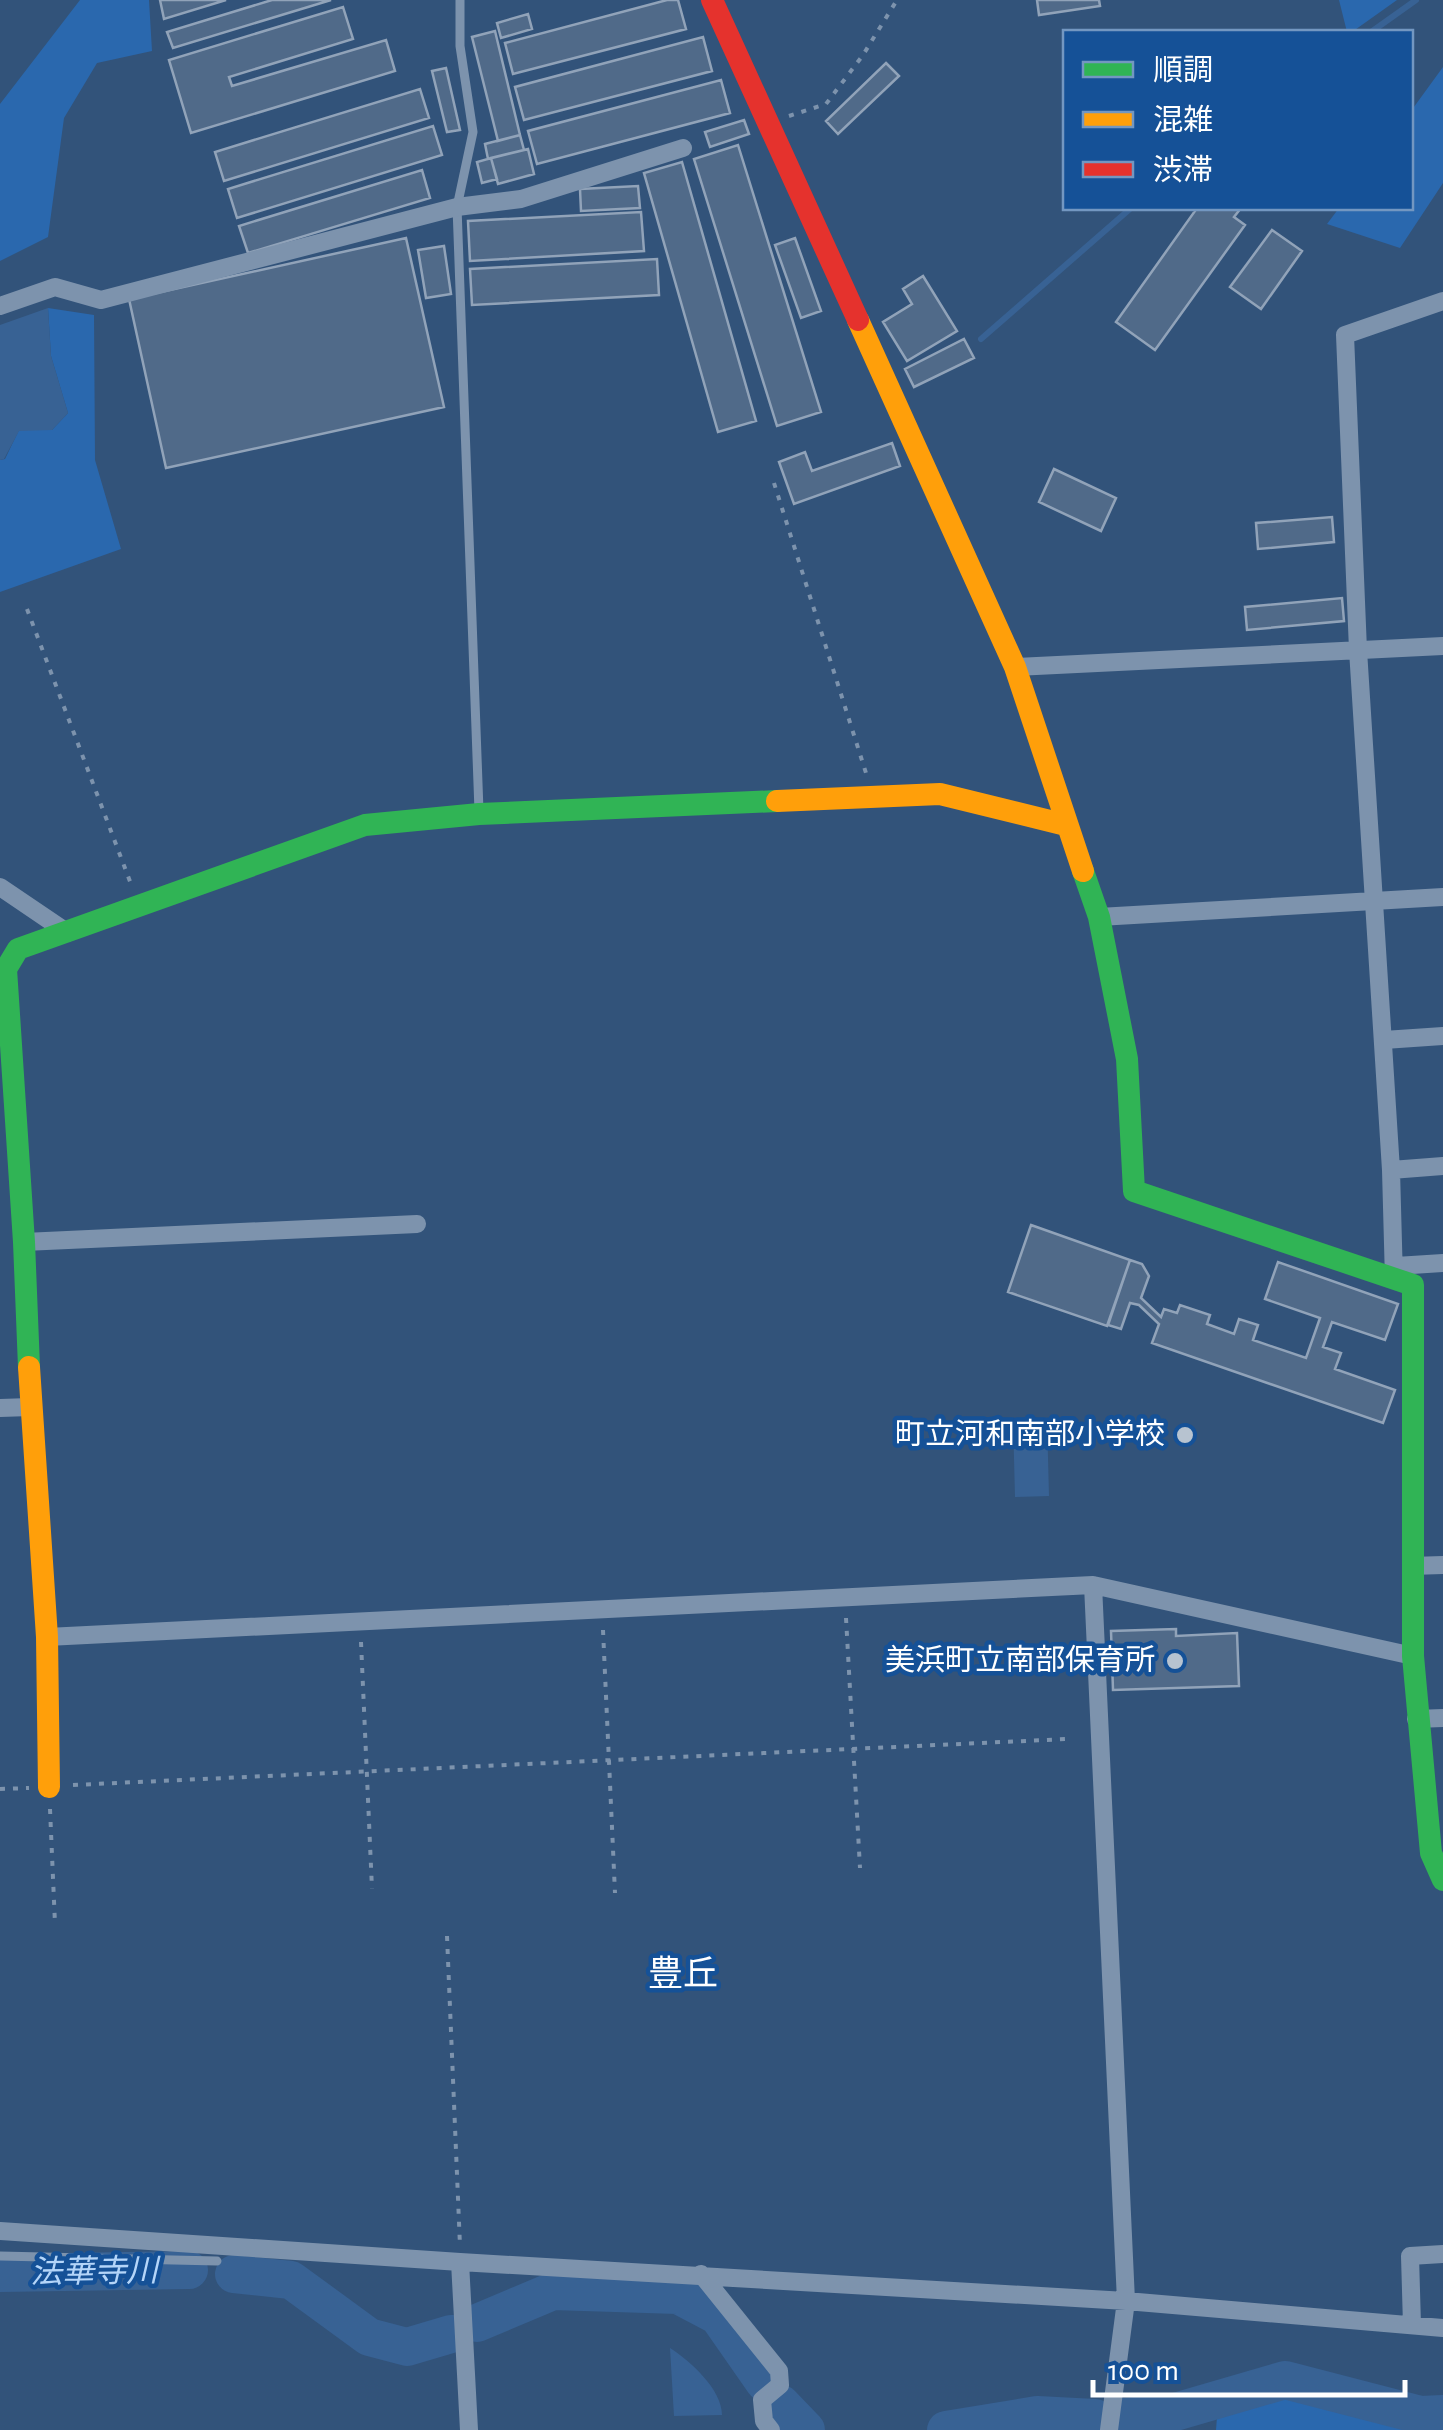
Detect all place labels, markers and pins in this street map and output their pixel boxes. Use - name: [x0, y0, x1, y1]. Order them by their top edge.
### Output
- place label: 町立河和南部小学校: [895, 1418, 1165, 1450]
- marker: 町立河和南部小学校: [1174, 1424, 1196, 1446]
- place label: 美浜町立南部保育所: [885, 1644, 1155, 1676]
- marker: 美浜町立南部保育所: [1164, 1650, 1186, 1672]

